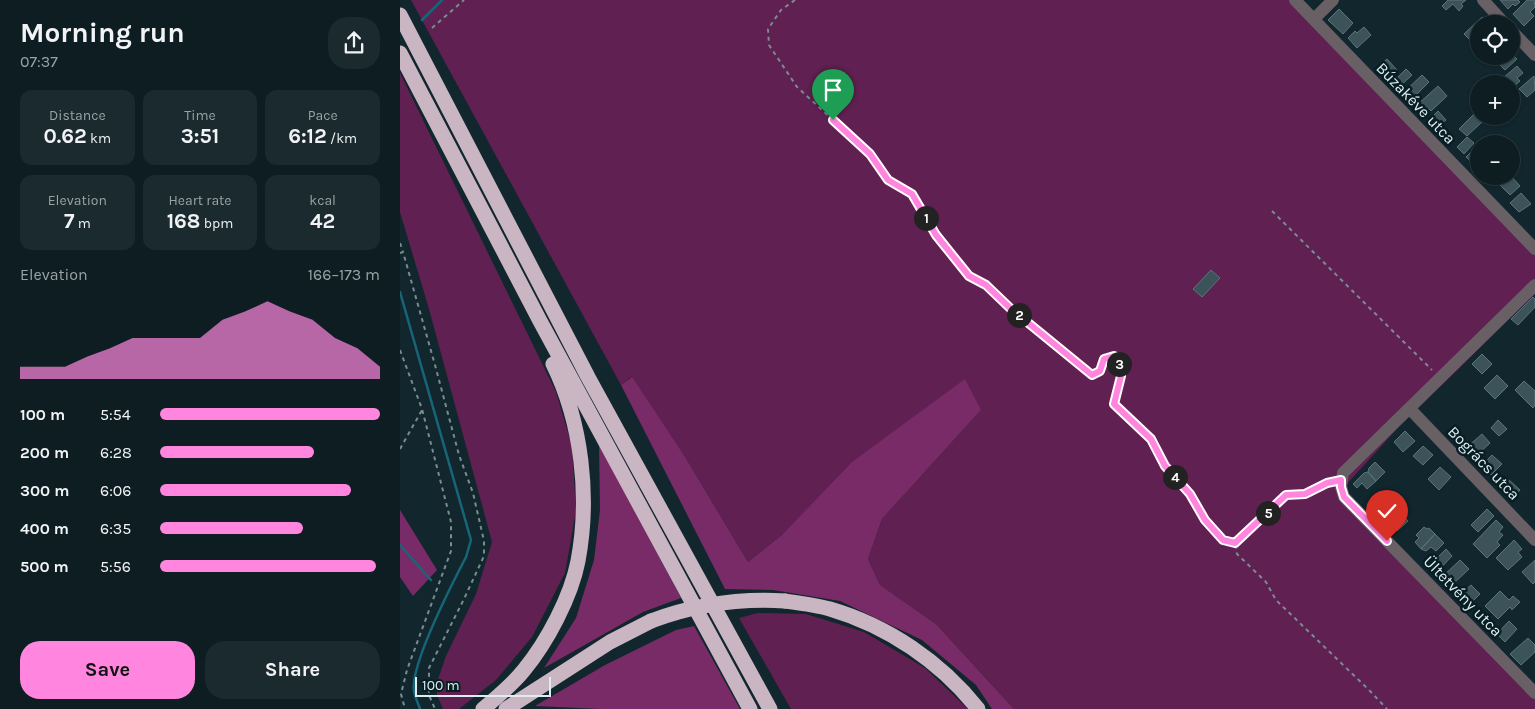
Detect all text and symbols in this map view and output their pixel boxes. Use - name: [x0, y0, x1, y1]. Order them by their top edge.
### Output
- map controls: [1470, 15, 1520, 185]
- button: locate: [1470, 15, 1520, 65]
- text: Morning run: [20, 16, 185, 49]
- button: share: [328, 17, 380, 69]
- text: 07:37: [20, 52, 58, 71]
- street label: Búzakéve utca: [1372, 58, 1460, 148]
- pin: [812, 69, 854, 120]
- button: +: [1470, 75, 1520, 125]
- icon: arrive: [819, 76, 847, 104]
- text: Distance: [49, 107, 106, 124]
- text: Time: [184, 107, 216, 124]
- text: Pace: [308, 107, 338, 124]
- text: 0.62: [44, 124, 87, 148]
- text: 3:51: [181, 124, 219, 148]
- text: 6:12: [288, 124, 327, 148]
- text: km: [87, 130, 111, 147]
- text: /km: [327, 130, 357, 147]
- button: −: [1470, 135, 1520, 185]
- text: Elevation: [48, 192, 107, 209]
- text: Heart rate: [168, 192, 232, 209]
- text: kcal: [309, 192, 336, 209]
- pin: 1: [914, 206, 938, 230]
- text: 7: [64, 209, 74, 233]
- text: 168: [167, 209, 200, 233]
- text: 42: [310, 209, 335, 233]
- text: 1: [924, 210, 929, 227]
- text: m: [74, 215, 91, 232]
- text: bpm: [200, 215, 233, 232]
- text: Elevation: [20, 265, 88, 284]
- text: 166–173 m: [308, 265, 380, 284]
- pin: 2: [1006, 302, 1032, 328]
- text: 2: [1015, 307, 1024, 324]
- pin: 3: [1106, 352, 1132, 376]
- text: 3: [1115, 356, 1124, 373]
- text: 100 m: [20, 405, 65, 424]
- text: 5:54: [100, 405, 131, 424]
- street label: Bogrács utca: [1444, 422, 1524, 504]
- text: 200 m: [20, 443, 69, 462]
- text: 6:28: [100, 443, 132, 462]
- pin: 4: [1162, 464, 1188, 490]
- text: 4: [1171, 469, 1180, 486]
- text: 300 m: [20, 481, 69, 500]
- text: 6:06: [100, 481, 132, 500]
- pin: [1366, 490, 1408, 541]
- icon: check: [1373, 497, 1401, 525]
- pin: 5: [1256, 500, 1280, 526]
- text: 5: [1264, 505, 1273, 522]
- text: 400 m: [20, 519, 69, 538]
- text: 6:35: [100, 519, 131, 538]
- street label: Ültetvény utca: [1420, 552, 1506, 640]
- text: 500 m: [20, 557, 69, 576]
- text: 5:56: [100, 557, 131, 576]
- button: Save: [20, 641, 195, 699]
- button: Share: [205, 641, 380, 699]
- scale bar: [415, 674, 551, 697]
- text: 100 m: [422, 677, 460, 694]

